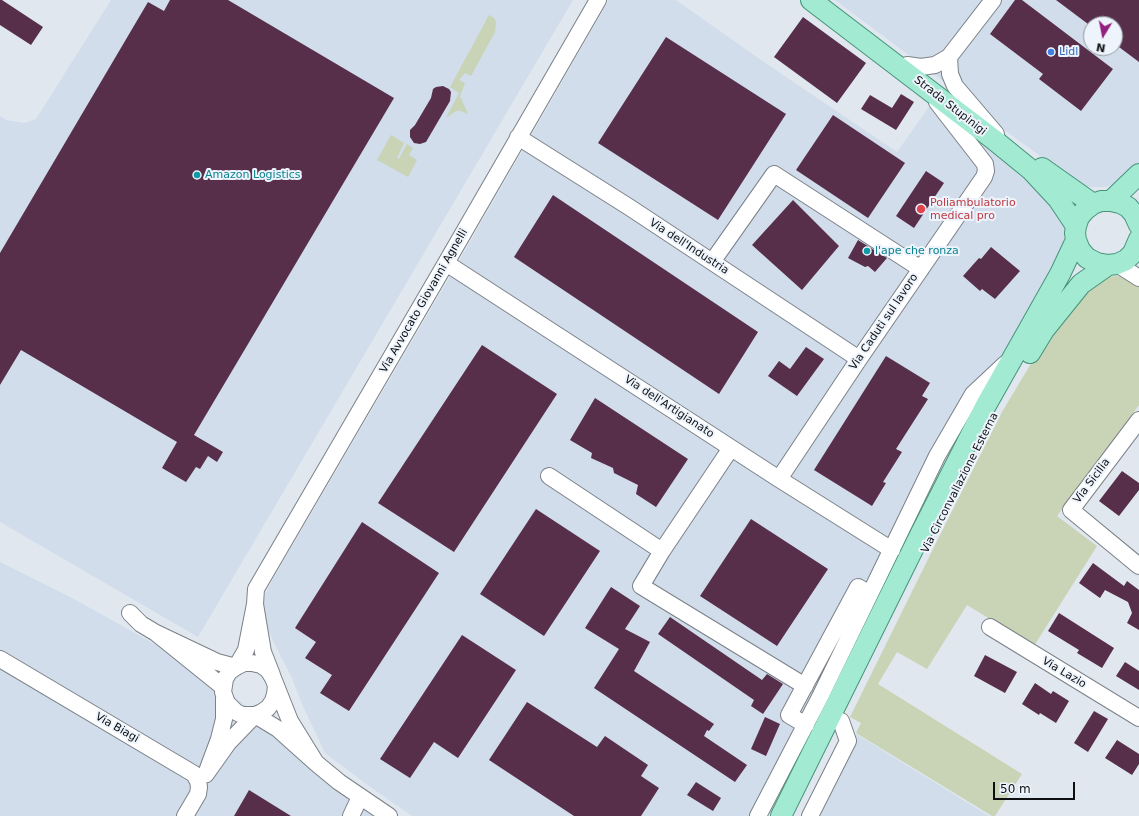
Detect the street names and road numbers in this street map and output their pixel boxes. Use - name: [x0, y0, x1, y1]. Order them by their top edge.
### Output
- street label: Strada Stupinigi: [911, 74, 989, 138]
- street label: Via dell'Industria: [647, 216, 731, 278]
- street label: Via Avvocato Giovanni Agnelli: [377, 227, 471, 375]
- street label: Via Caduti sul lavoro: [847, 271, 921, 373]
- street label: Via dell'Artigianato: [622, 373, 716, 441]
- street label: Via Circonvallazione Esterna: [919, 410, 1001, 556]
- street label: Via Sicilia: [1071, 456, 1113, 506]
- street label: Via Lazio: [1040, 655, 1088, 691]
- street label: Via Biagi: [93, 710, 141, 746]

